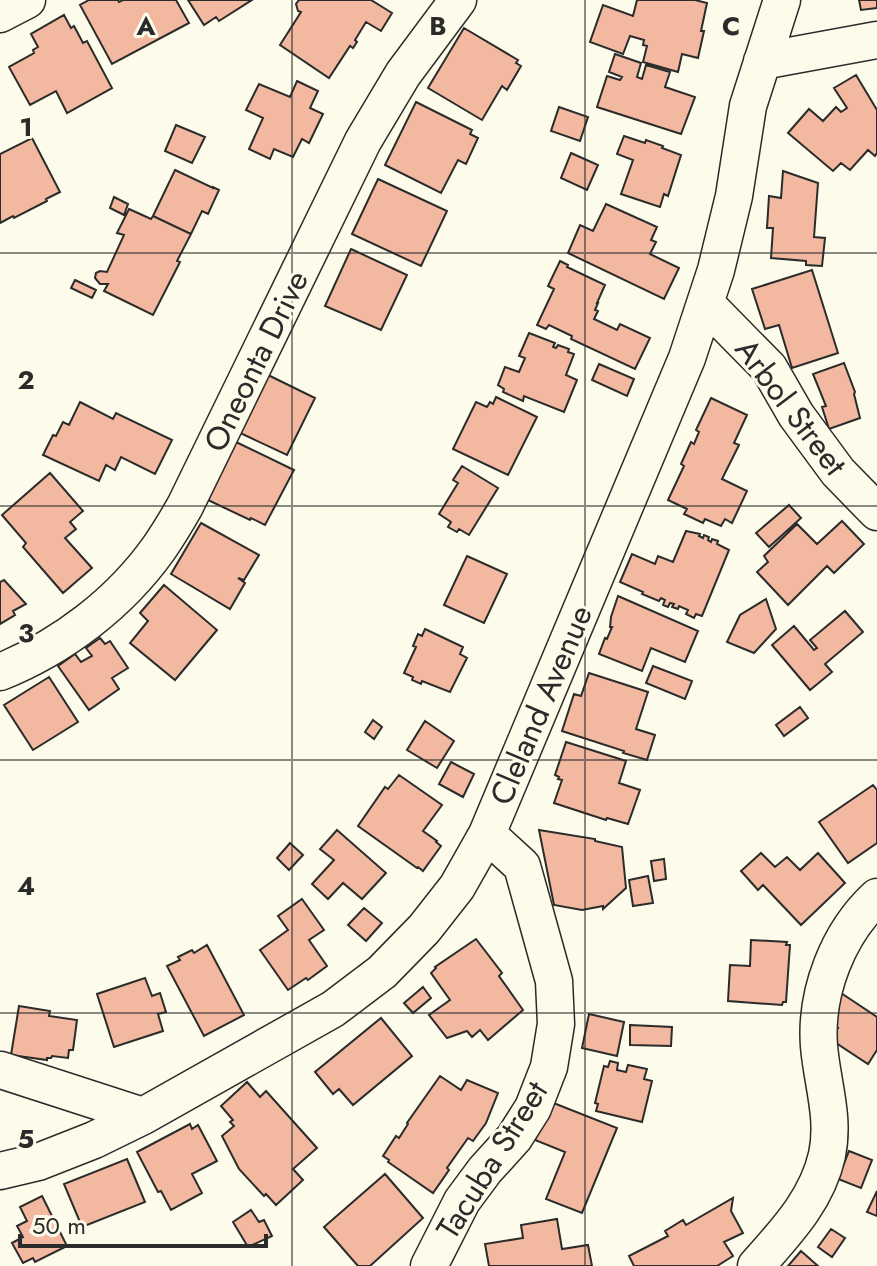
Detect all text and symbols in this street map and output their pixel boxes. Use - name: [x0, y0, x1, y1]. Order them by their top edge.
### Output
- text: A: [135, 7, 156, 45]
- text: B: [429, 7, 447, 45]
- text: C: [722, 7, 740, 45]
- text: 1: [19, 108, 33, 146]
- street label: Oneonta Drive: [192, 263, 320, 459]
- street label: Arbol Street: [724, 329, 858, 485]
- text: 2: [17, 361, 35, 399]
- street label: Cleland Avenue: [478, 598, 604, 812]
- text: 3: [18, 614, 34, 652]
- text: 4: [17, 867, 35, 905]
- street label: Tacuba Street: [425, 1072, 559, 1248]
- text: 5: [18, 1120, 34, 1158]
- scale bar: [20, 1198, 266, 1248]
- text: 50 m: [32, 1208, 86, 1243]

